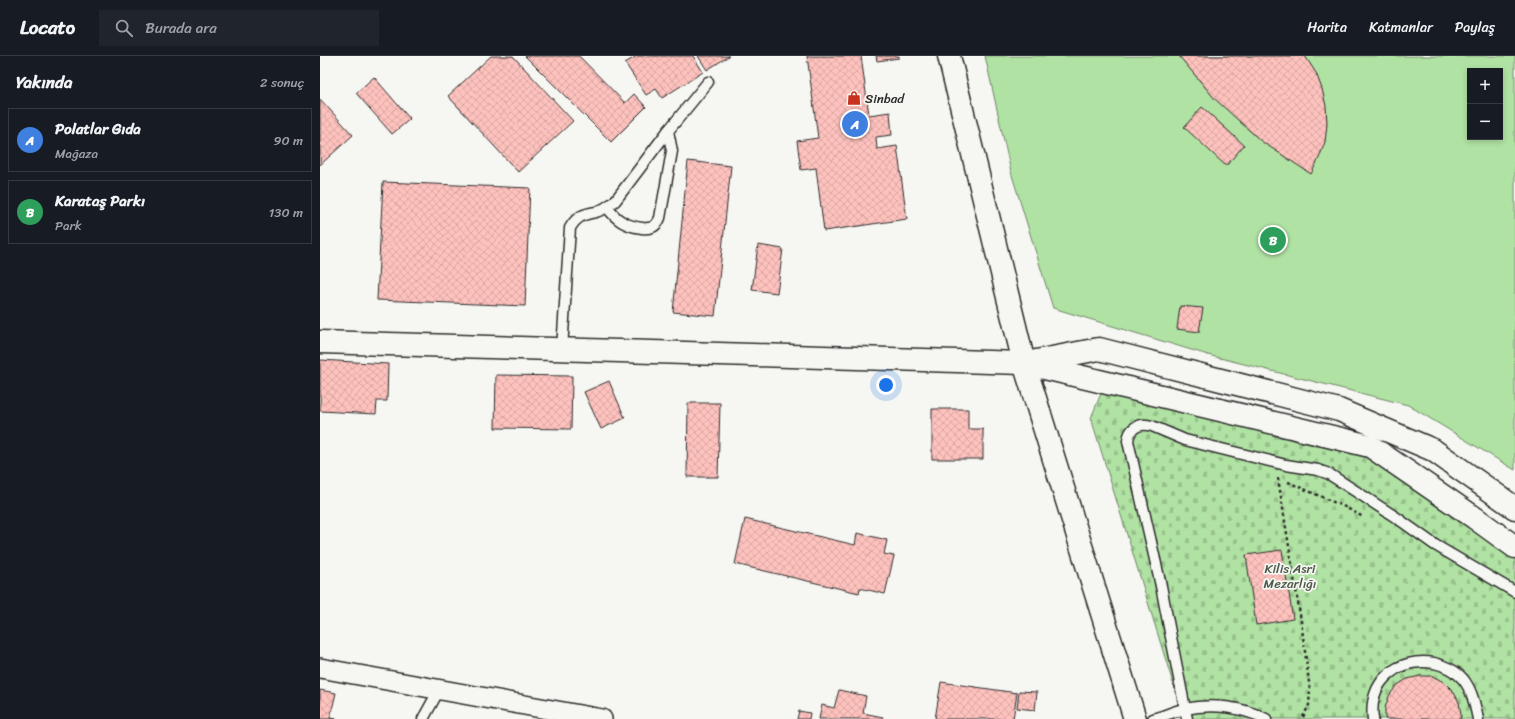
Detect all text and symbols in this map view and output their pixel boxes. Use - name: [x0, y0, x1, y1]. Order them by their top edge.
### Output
- search box: [99, 10, 379, 46]
- text: Locato: [20, 11, 75, 44]
- text: Burada ara: [145, 15, 217, 41]
- text: Harita: [1307, 15, 1347, 40]
- text: Katmanlar: [1369, 15, 1433, 40]
- text: Paylaş: [1455, 15, 1495, 40]
- icon: search: [113, 17, 135, 39]
- text: Yakında: [16, 67, 72, 97]
- map controls: [1467, 68, 1503, 140]
- button: +: [1467, 68, 1503, 104]
- text: 2 sonuç: [260, 71, 304, 94]
- place label: Sinbad: [865, 87, 905, 110]
- shop icon: Sinbad: [846, 90, 862, 106]
- button: −: [1467, 104, 1503, 140]
- pin: A: [842, 109, 868, 139]
- text: Polatlar Gıda: [55, 116, 141, 142]
- text: A: [26, 129, 34, 152]
- text: 90 m: [273, 129, 303, 152]
- text: Mağaza: [55, 142, 98, 165]
- text: Karataş Parkı: [55, 188, 145, 214]
- text: B: [26, 201, 34, 224]
- text: 130 m: [269, 201, 303, 224]
- text: Park: [55, 214, 82, 237]
- pin: B: [1260, 225, 1286, 255]
- your location: [876, 375, 896, 395]
- park label: Kilis Asri Mezarlığı: [1264, 557, 1317, 595]

